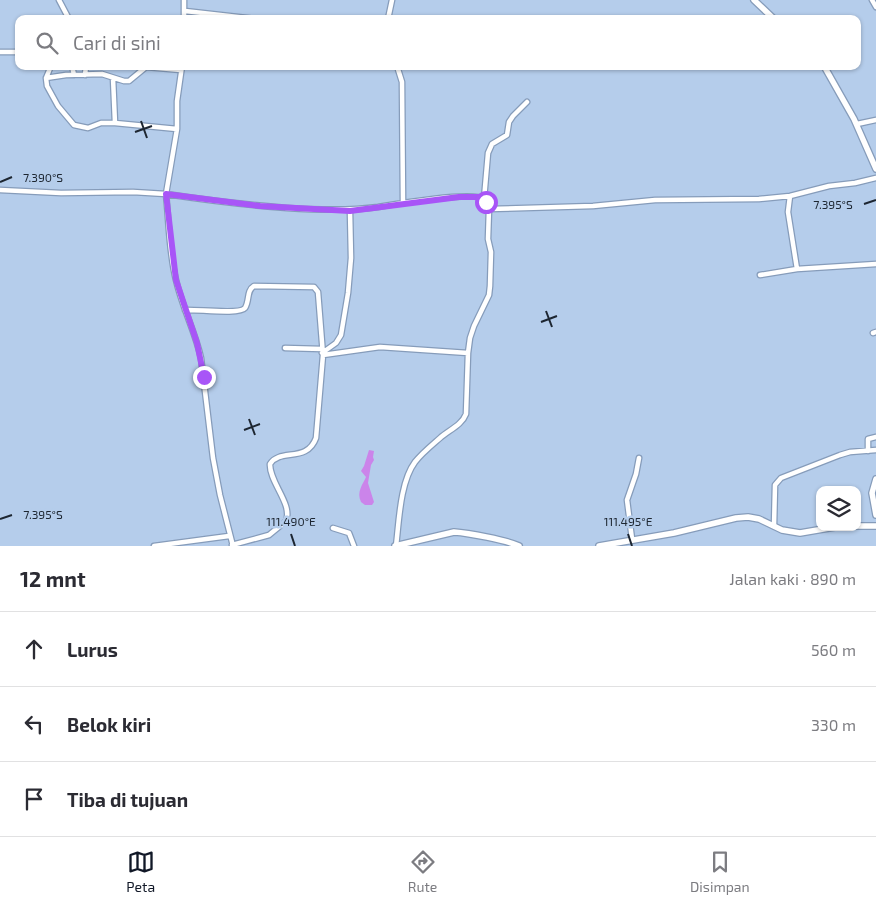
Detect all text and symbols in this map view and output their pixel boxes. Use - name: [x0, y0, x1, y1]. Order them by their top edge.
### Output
- search box: [15, 15, 861, 70]
- icon: search: [33, 29, 61, 57]
- text: Cari di sini: [73, 31, 161, 54]
- text: 7.390°S: [23, 170, 63, 184]
- route start: [475, 191, 498, 214]
- text: 7.395°S: [813, 197, 853, 211]
- route end: [193, 366, 216, 389]
- map controls: [816, 486, 861, 531]
- button: layers: [816, 486, 861, 531]
- text: 7.395°S: [23, 507, 63, 521]
- text: 111.490°E: [266, 514, 316, 528]
- text: 111.495°E: [604, 514, 653, 528]
- text: 12 mnt: [20, 566, 86, 591]
- text: Jalan kaki · 890 m: [729, 569, 856, 588]
- icon: ahead: [20, 635, 48, 663]
- text: Lurus: [67, 638, 118, 661]
- text: 560 m: [811, 640, 856, 659]
- icon: left: [20, 710, 48, 738]
- text: Belok kiri: [67, 713, 151, 736]
- text: 330 m: [811, 715, 856, 734]
- icon: arrive: [20, 785, 48, 813]
- text: Tiba di tujuan: [67, 788, 188, 811]
- tab: Peta: [126, 848, 155, 895]
- tab: Rute: [408, 848, 437, 895]
- tab: Disimpan: [690, 848, 750, 895]

